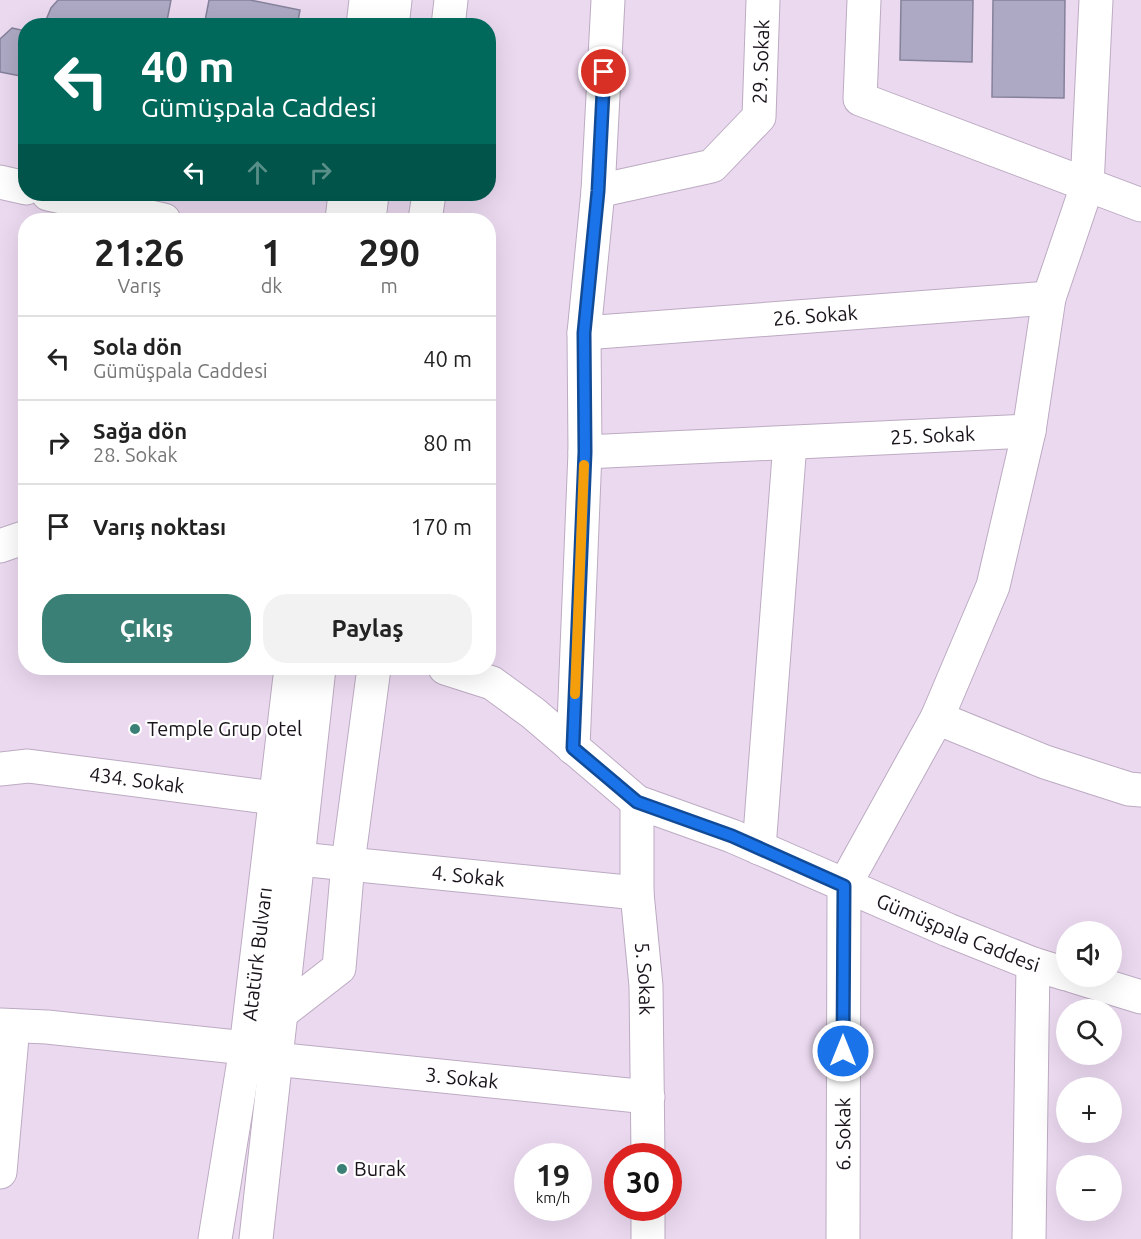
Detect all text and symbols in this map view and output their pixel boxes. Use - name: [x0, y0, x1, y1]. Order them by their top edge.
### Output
- street label: 29. Sokak: [747, 19, 773, 104]
- icon: left: [42, 42, 120, 120]
- text: 40 m: [141, 43, 235, 90]
- pin: [578, 46, 629, 97]
- icon: arrive: [587, 55, 620, 88]
- text: Gümüşpala Caddesi: [141, 92, 377, 122]
- icon: left: [178, 156, 211, 189]
- icon: ahead: [241, 156, 274, 189]
- icon: right: [304, 156, 337, 189]
- text: 21:26: [94, 232, 184, 273]
- text: 1: [261, 232, 282, 273]
- text: 290: [359, 232, 420, 273]
- text: Varış: [117, 274, 161, 297]
- text: dk: [261, 274, 282, 297]
- text: m: [381, 274, 398, 297]
- street label: 26. Sokak: [772, 300, 858, 330]
- text: Sola dön: [93, 334, 182, 359]
- icon: left: [42, 342, 75, 375]
- text: 40 m: [423, 346, 472, 371]
- text: Gümüşpala Caddesi: [93, 359, 268, 382]
- text: Sağa dön: [93, 418, 187, 443]
- street label: 25. Sokak: [890, 422, 975, 449]
- icon: right: [42, 426, 75, 459]
- text: 80 m: [423, 430, 472, 455]
- text: 28. Sokak: [93, 443, 178, 466]
- icon: arrive: [42, 510, 75, 543]
- text: Varış noktası: [93, 514, 226, 539]
- text: 170 m: [411, 514, 472, 539]
- button: Çıkış: [42, 594, 251, 663]
- button: Paylaş: [263, 594, 472, 663]
- place label: Temple Grup otel: [147, 717, 302, 740]
- marker: Temple Grup otel: [128, 722, 142, 736]
- street label: 434. Sokak: [88, 762, 186, 797]
- street label: 4. Sokak: [430, 860, 506, 891]
- street label: Atatürk Bulvarı: [237, 886, 276, 1022]
- street label: Gümüşpala Caddesi: [873, 888, 1043, 976]
- map controls: [1056, 921, 1122, 1221]
- button: sound: [1056, 921, 1122, 987]
- street label: 5. Sokak: [631, 941, 658, 1015]
- button: search: [1056, 999, 1122, 1065]
- position arrow: [811, 1019, 875, 1083]
- street label: 3. Sokak: [424, 1062, 500, 1093]
- button: +: [1056, 1077, 1122, 1143]
- street label: 6. Sokak: [831, 1097, 854, 1171]
- speed limit sign: 30: [604, 1143, 682, 1221]
- button: −: [1056, 1155, 1122, 1221]
- place label: Burak: [354, 1157, 406, 1180]
- text: 19: [536, 1158, 570, 1192]
- marker: Burak: [335, 1162, 349, 1176]
- text: km/h: [536, 1189, 570, 1206]

